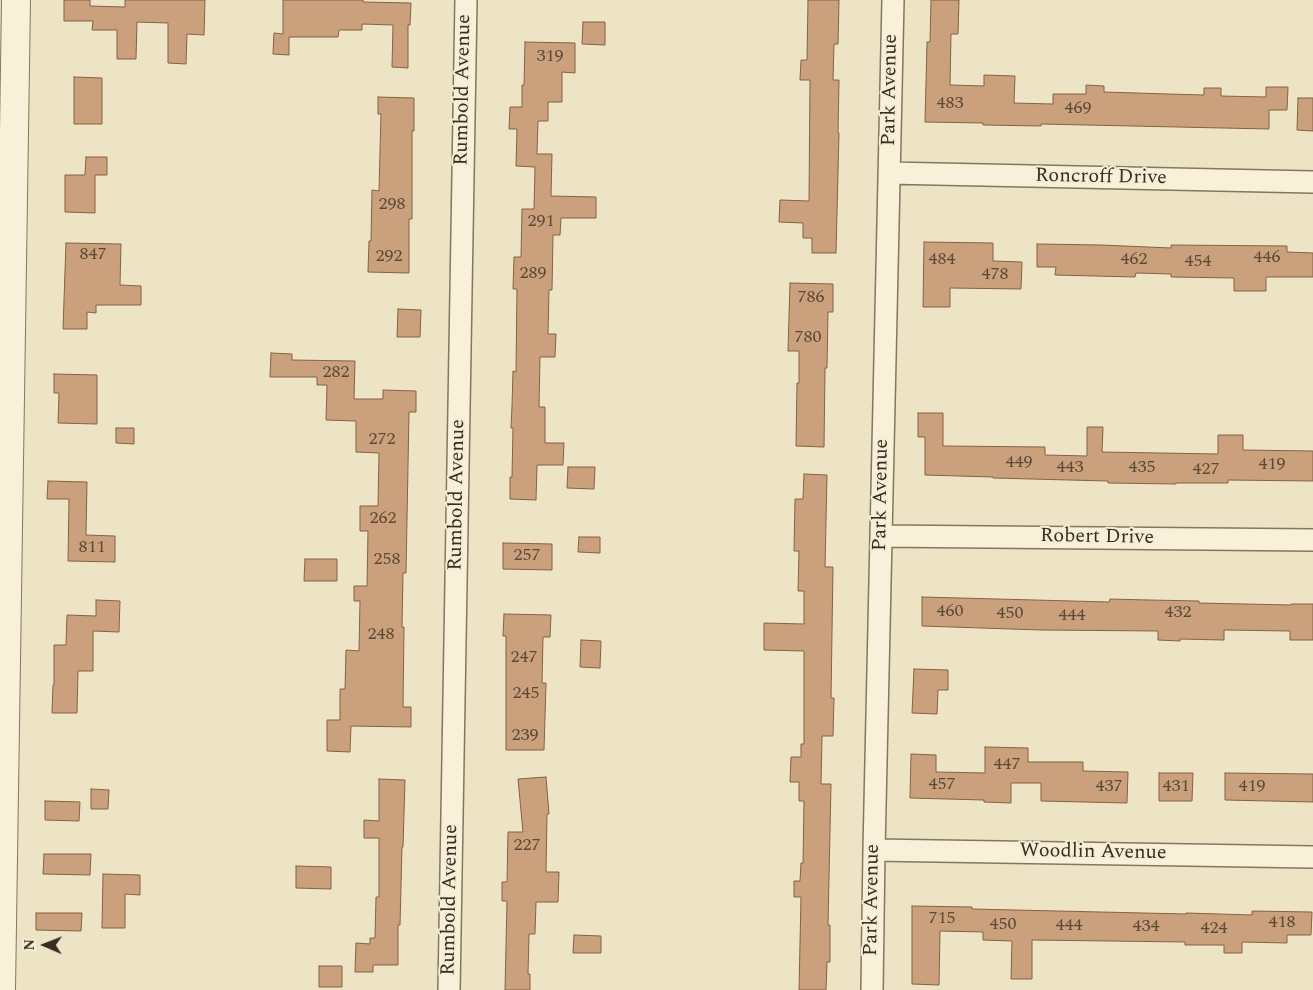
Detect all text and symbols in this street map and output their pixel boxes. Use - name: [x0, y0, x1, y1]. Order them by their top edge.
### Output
- street label: Rumbold Avenue: [451, 14, 477, 166]
- street label: Park Avenue: [878, 34, 904, 146]
- house number: 319: [537, 46, 563, 68]
- house number: 483: [937, 93, 963, 115]
- house number: 469: [1065, 98, 1091, 120]
- street label: Roncroff Drive: [1035, 165, 1167, 191]
- house number: 298: [379, 194, 405, 216]
- house number: 291: [528, 211, 554, 233]
- house number: 847: [80, 244, 106, 266]
- house number: 292: [376, 246, 402, 268]
- house number: 446: [1254, 247, 1280, 269]
- house number: 484: [929, 249, 955, 271]
- house number: 462: [1121, 249, 1147, 271]
- house number: 454: [1185, 251, 1211, 273]
- house number: 289: [520, 263, 546, 285]
- house number: 478: [982, 264, 1008, 286]
- house number: 786: [798, 287, 824, 309]
- house number: 780: [795, 327, 821, 349]
- house number: 282: [323, 362, 349, 384]
- street label: Rumbold Avenue: [445, 419, 471, 571]
- house number: 272: [369, 429, 395, 451]
- street label: Park Avenue: [869, 439, 895, 551]
- house number: 449: [1006, 452, 1032, 474]
- house number: 419: [1259, 454, 1285, 476]
- house number: 443: [1057, 457, 1083, 479]
- house number: 435: [1129, 457, 1155, 479]
- house number: 427: [1193, 459, 1219, 481]
- house number: 262: [370, 508, 396, 530]
- street label: Robert Drive: [1040, 525, 1154, 551]
- house number: 811: [79, 537, 105, 559]
- house number: 257: [514, 545, 540, 567]
- house number: 258: [374, 549, 400, 571]
- house number: 460: [937, 601, 963, 623]
- house number: 432: [1165, 602, 1191, 624]
- house number: 450: [997, 603, 1023, 625]
- house number: 444: [1059, 605, 1085, 627]
- house number: 248: [368, 624, 394, 646]
- house number: 247: [511, 647, 537, 669]
- house number: 245: [513, 683, 539, 705]
- house number: 239: [512, 725, 538, 747]
- house number: 447: [994, 754, 1020, 776]
- house number: 457: [929, 774, 955, 796]
- house number: 437: [1096, 776, 1122, 798]
- house number: 431: [1163, 776, 1189, 798]
- house number: 419: [1239, 776, 1265, 798]
- street label: Rumbold Avenue: [438, 824, 464, 976]
- house number: 227: [514, 835, 540, 857]
- street label: Woodlin Avenue: [1019, 840, 1167, 866]
- street label: Park Avenue: [860, 844, 886, 956]
- house number: 715: [929, 908, 955, 930]
- house number: 418: [1269, 912, 1295, 934]
- house number: 450: [990, 914, 1016, 936]
- house number: 444: [1056, 915, 1082, 937]
- house number: 434: [1133, 916, 1159, 938]
- house number: 424: [1201, 918, 1227, 940]
- north arrow: [20, 920, 70, 970]
- text: N: [19, 939, 40, 951]

